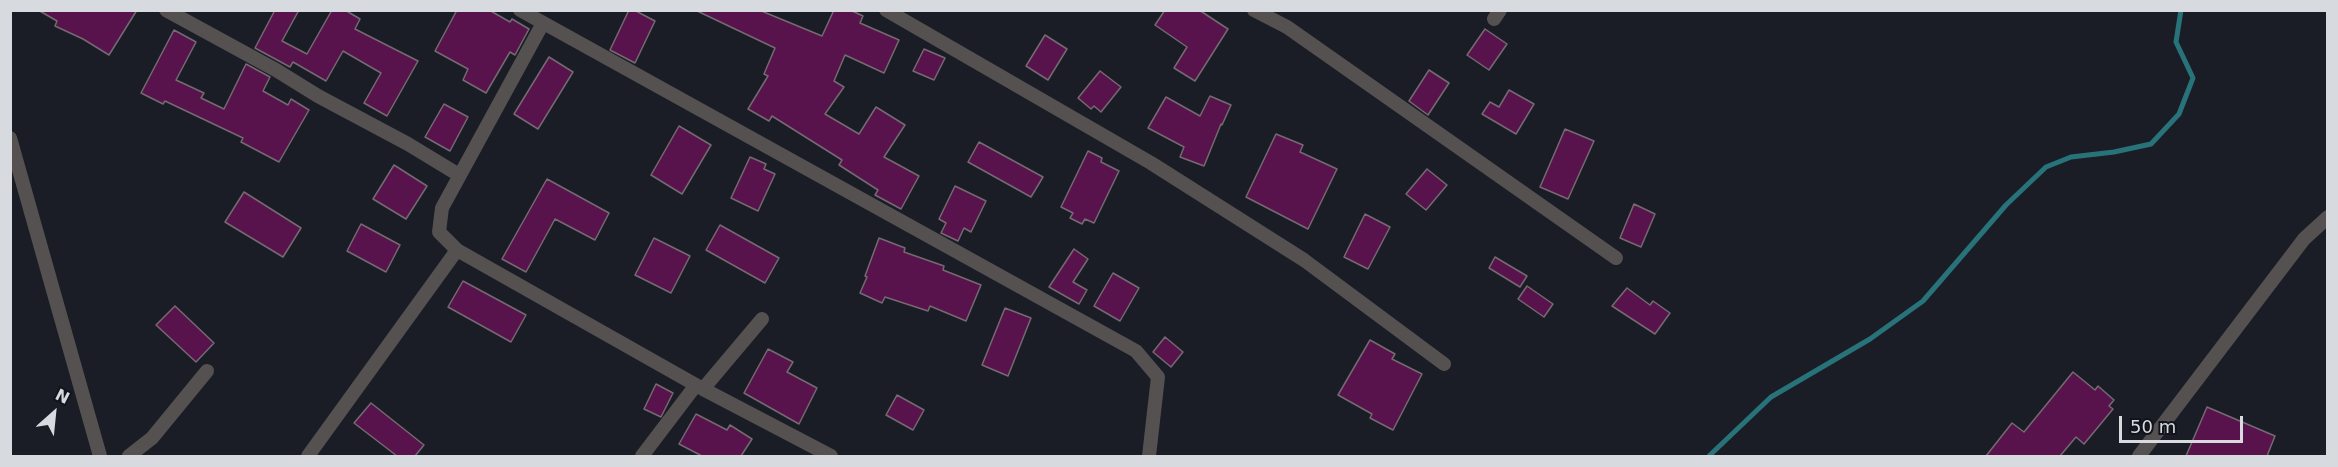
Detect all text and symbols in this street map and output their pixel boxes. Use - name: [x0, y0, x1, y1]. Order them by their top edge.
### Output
- north arrow: [24, 383, 84, 443]
- text: N: [52, 385, 73, 408]
- scale bar: [2122, 404, 2246, 442]
- text: 50 m: [2130, 416, 2176, 437]

